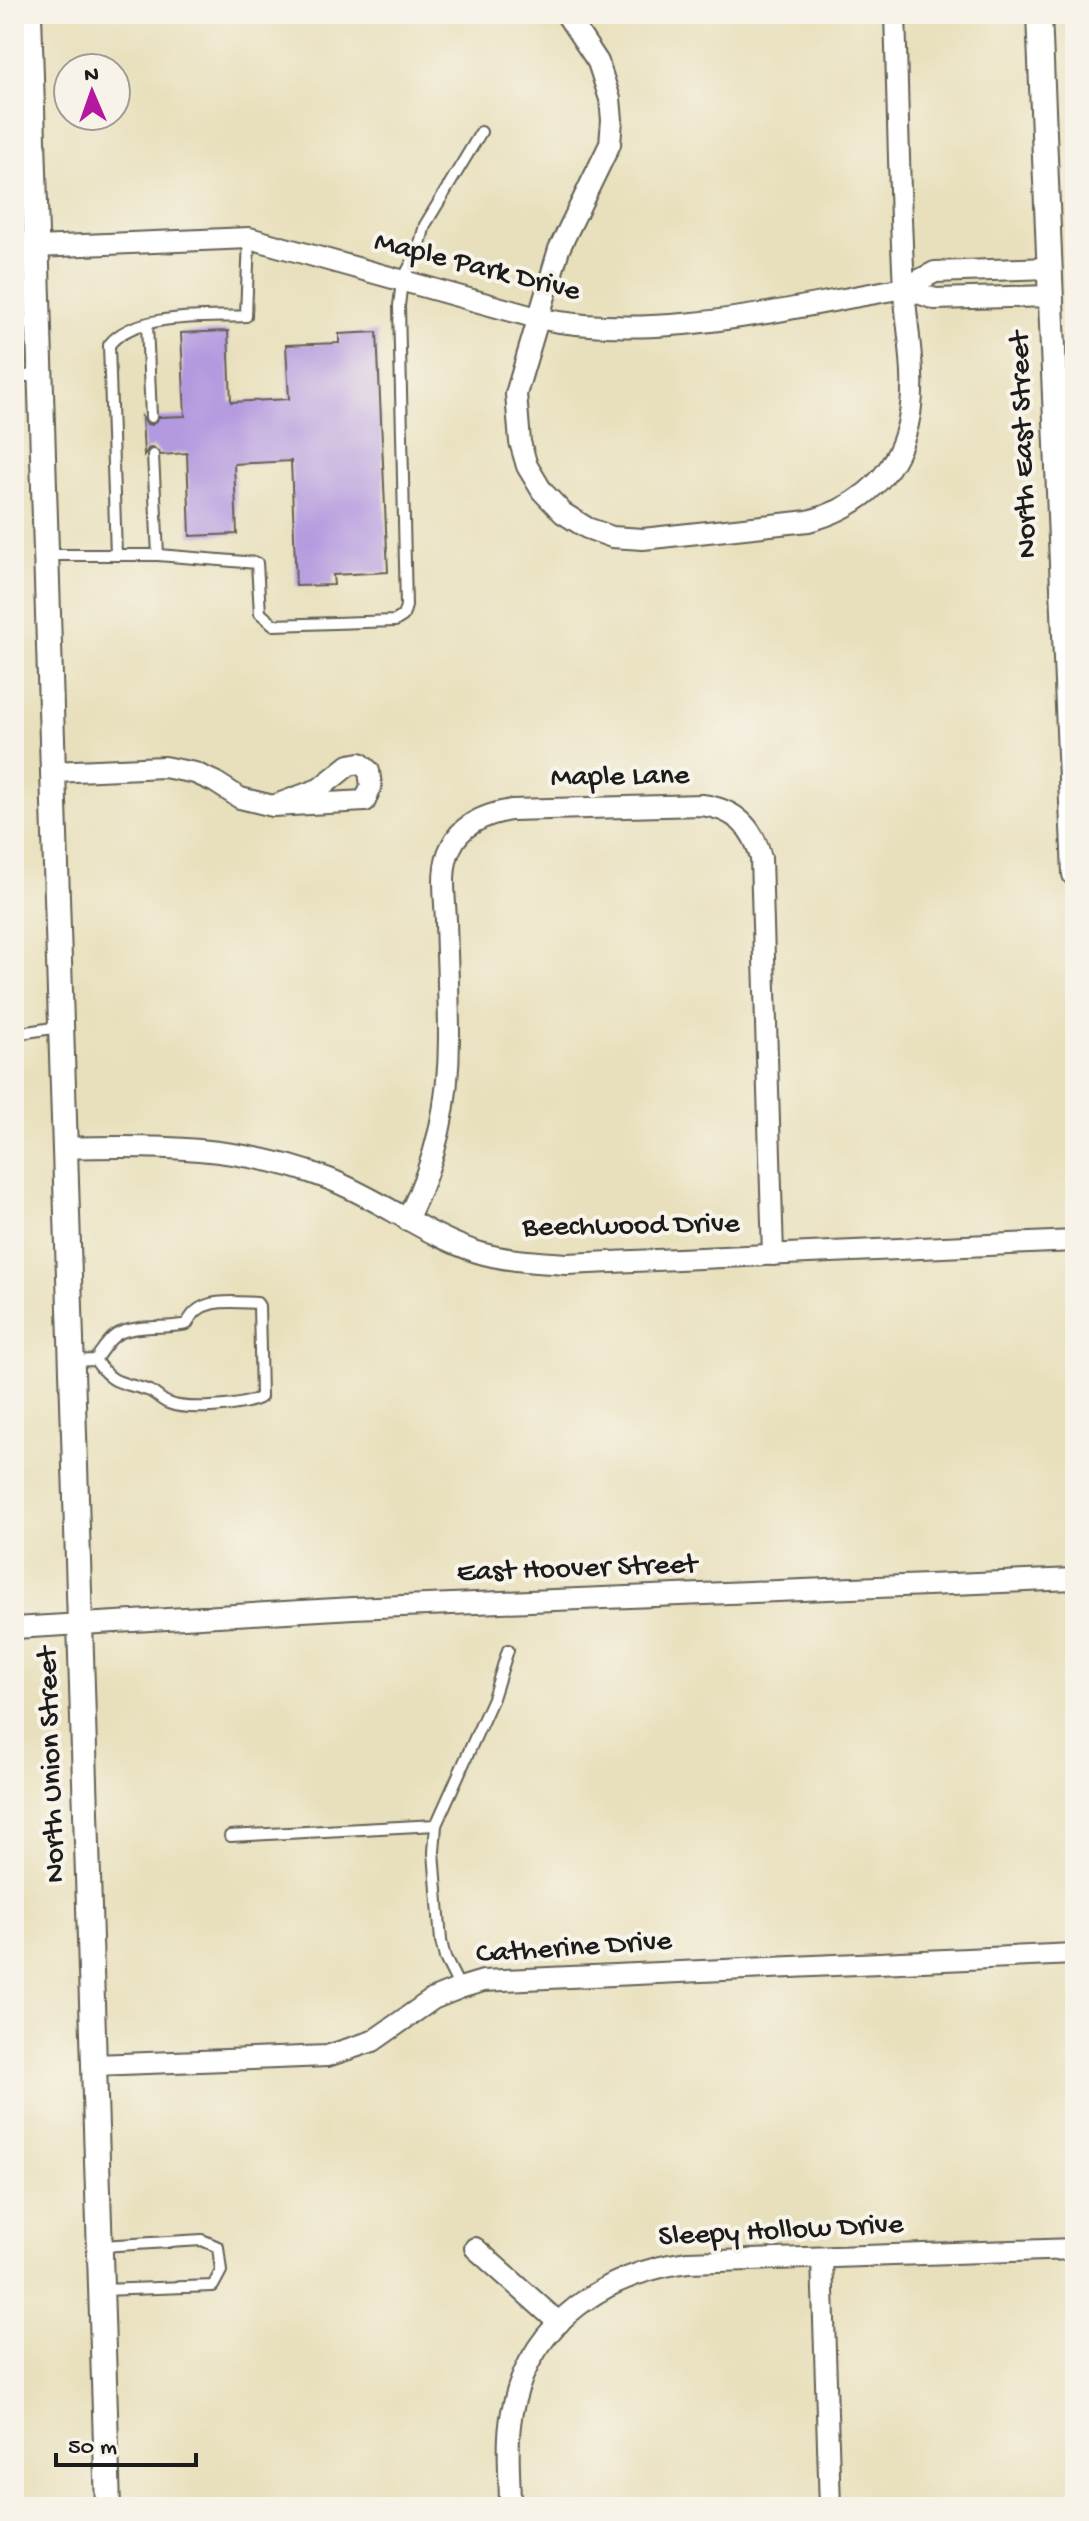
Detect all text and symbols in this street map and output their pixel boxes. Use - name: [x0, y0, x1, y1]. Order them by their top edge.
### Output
- north arrow: [52, 52, 132, 132]
- text: N: [84, 63, 99, 89]
- street label: Maple Park Drive: [370, 225, 584, 311]
- street label: North East Street: [1003, 328, 1046, 559]
- street label: Maple Lane: [550, 759, 690, 797]
- street label: Beechwood Drive: [521, 1208, 740, 1246]
- street label: East Hoover Street: [456, 1548, 701, 1592]
- street label: North Union Street: [31, 1644, 75, 1884]
- street label: Catherine Drive: [475, 1925, 674, 1973]
- street label: Sleepy Hollow Drive: [658, 2208, 905, 2256]
- scale bar: [56, 2417, 196, 2467]
- text: 50 m: [68, 2434, 117, 2463]

